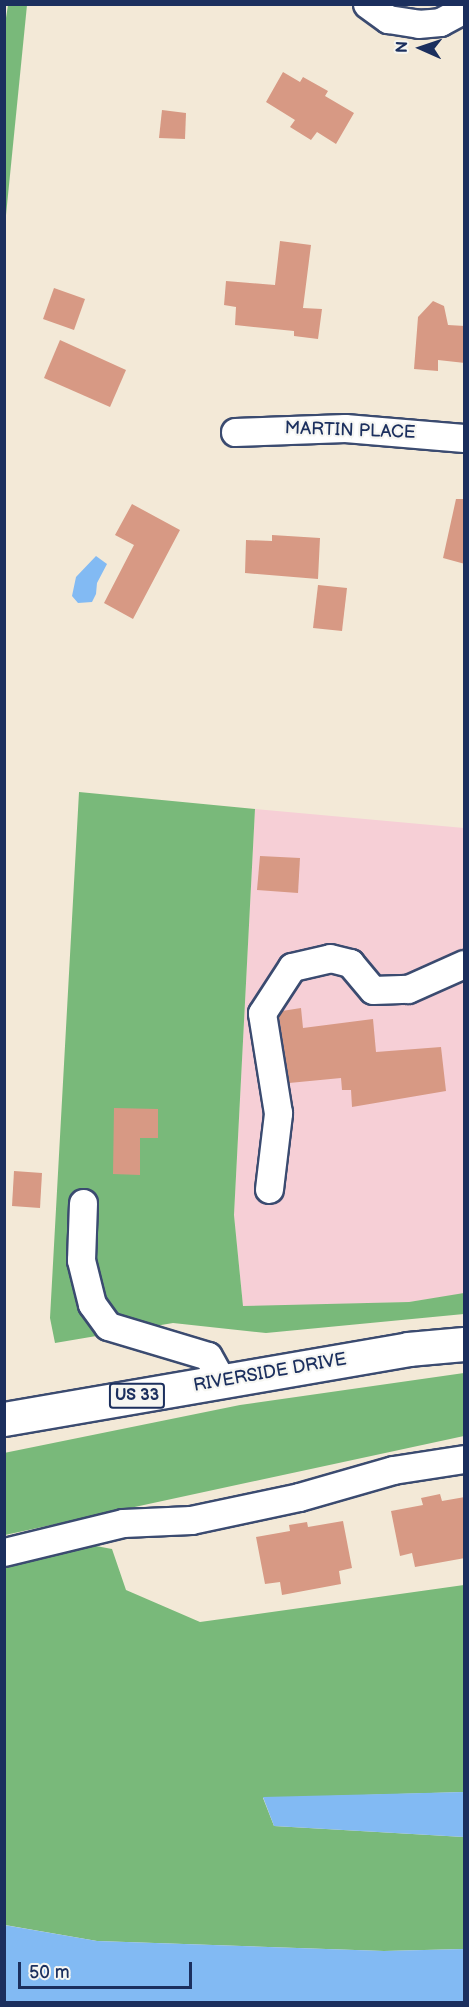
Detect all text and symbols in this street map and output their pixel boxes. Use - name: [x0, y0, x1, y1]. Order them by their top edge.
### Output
- north arrow: [391, 18, 451, 78]
- text: N: [393, 41, 412, 54]
- street label: MARTIN PLACE: [284, 418, 416, 444]
- street label: RIVERSIDE DRIVE: [192, 1349, 348, 1397]
- road number: US 33: [108, 1383, 166, 1409]
- scale bar: [21, 1950, 195, 1988]
- text: 50 m: [29, 1962, 70, 1983]

